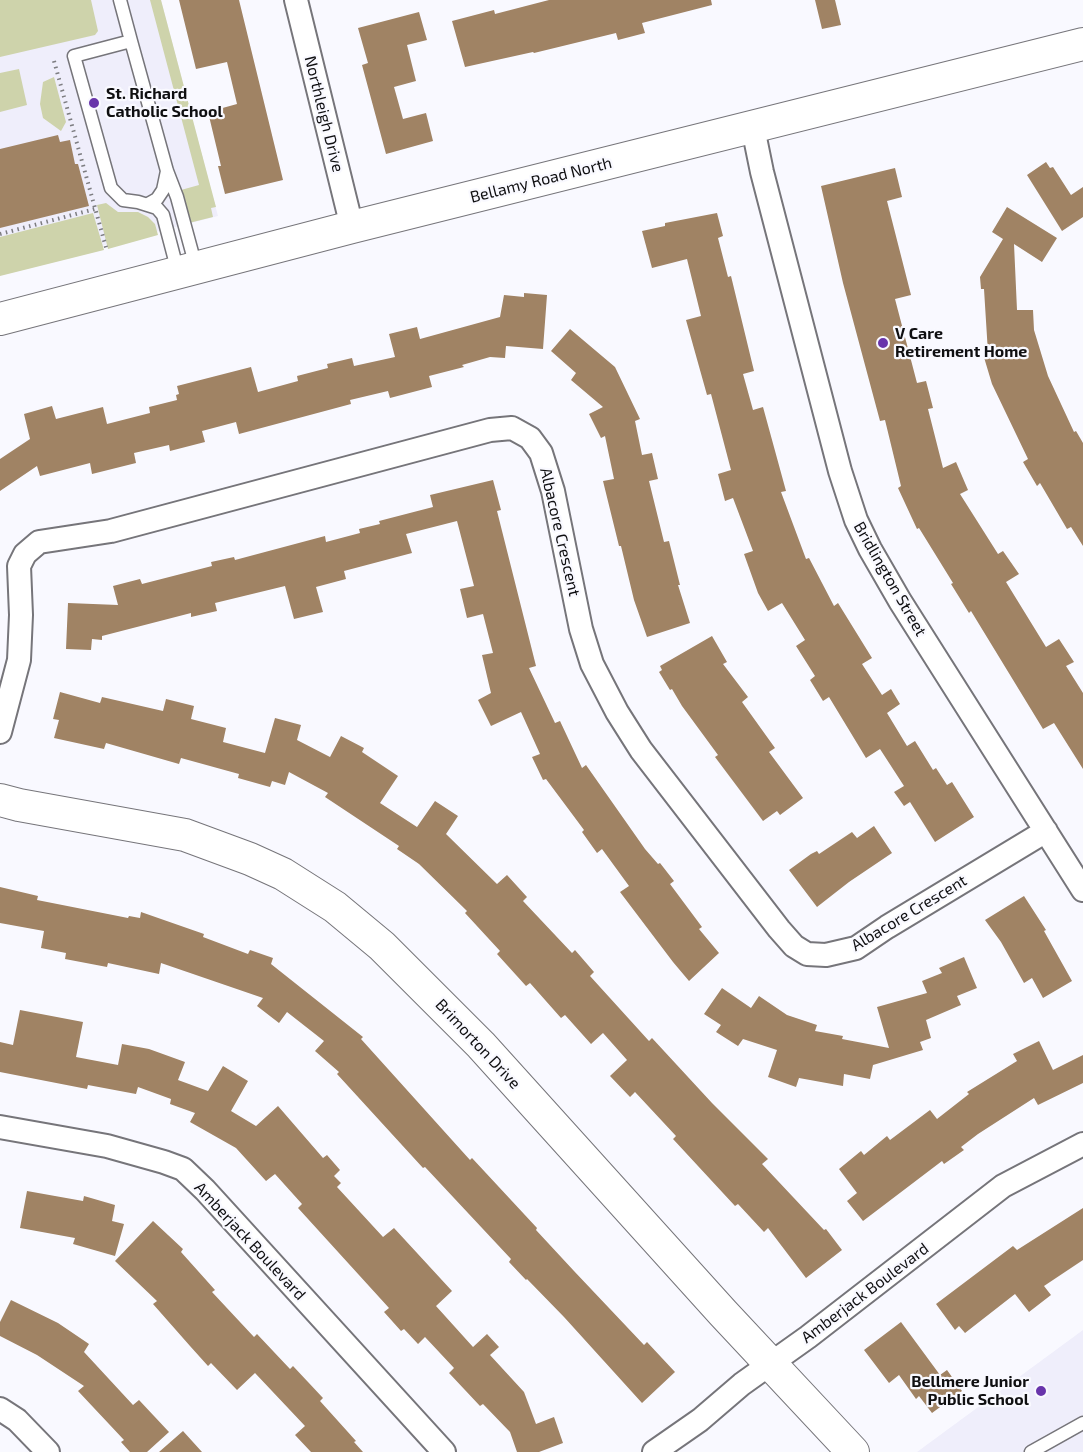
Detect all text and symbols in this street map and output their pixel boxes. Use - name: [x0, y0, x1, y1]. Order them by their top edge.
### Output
- street label: Northleigh Drive: [300, 54, 348, 174]
- place label: St. Richard Catholic School: [106, 84, 223, 122]
- marker: St. Richard Catholic School: [87, 96, 101, 110]
- street label: Bellamy Road North: [468, 153, 614, 207]
- place label: V Care Retirement Home: [895, 324, 1027, 362]
- marker: V Care Retirement Home: [876, 336, 890, 350]
- street label: Albacore Crescent: [536, 466, 584, 598]
- street label: Bridlington Street: [849, 518, 931, 640]
- street label: Albacore Crescent: [848, 871, 970, 955]
- street label: Brimorton Drive: [431, 995, 525, 1093]
- street label: Amberjack Boulevard: [190, 1178, 310, 1304]
- street label: Amberjack Boulevard: [798, 1239, 932, 1347]
- place label: Bellmere Junior Public School: [911, 1372, 1029, 1410]
- marker: Bellmere Junior Public School: [1034, 1384, 1048, 1398]

